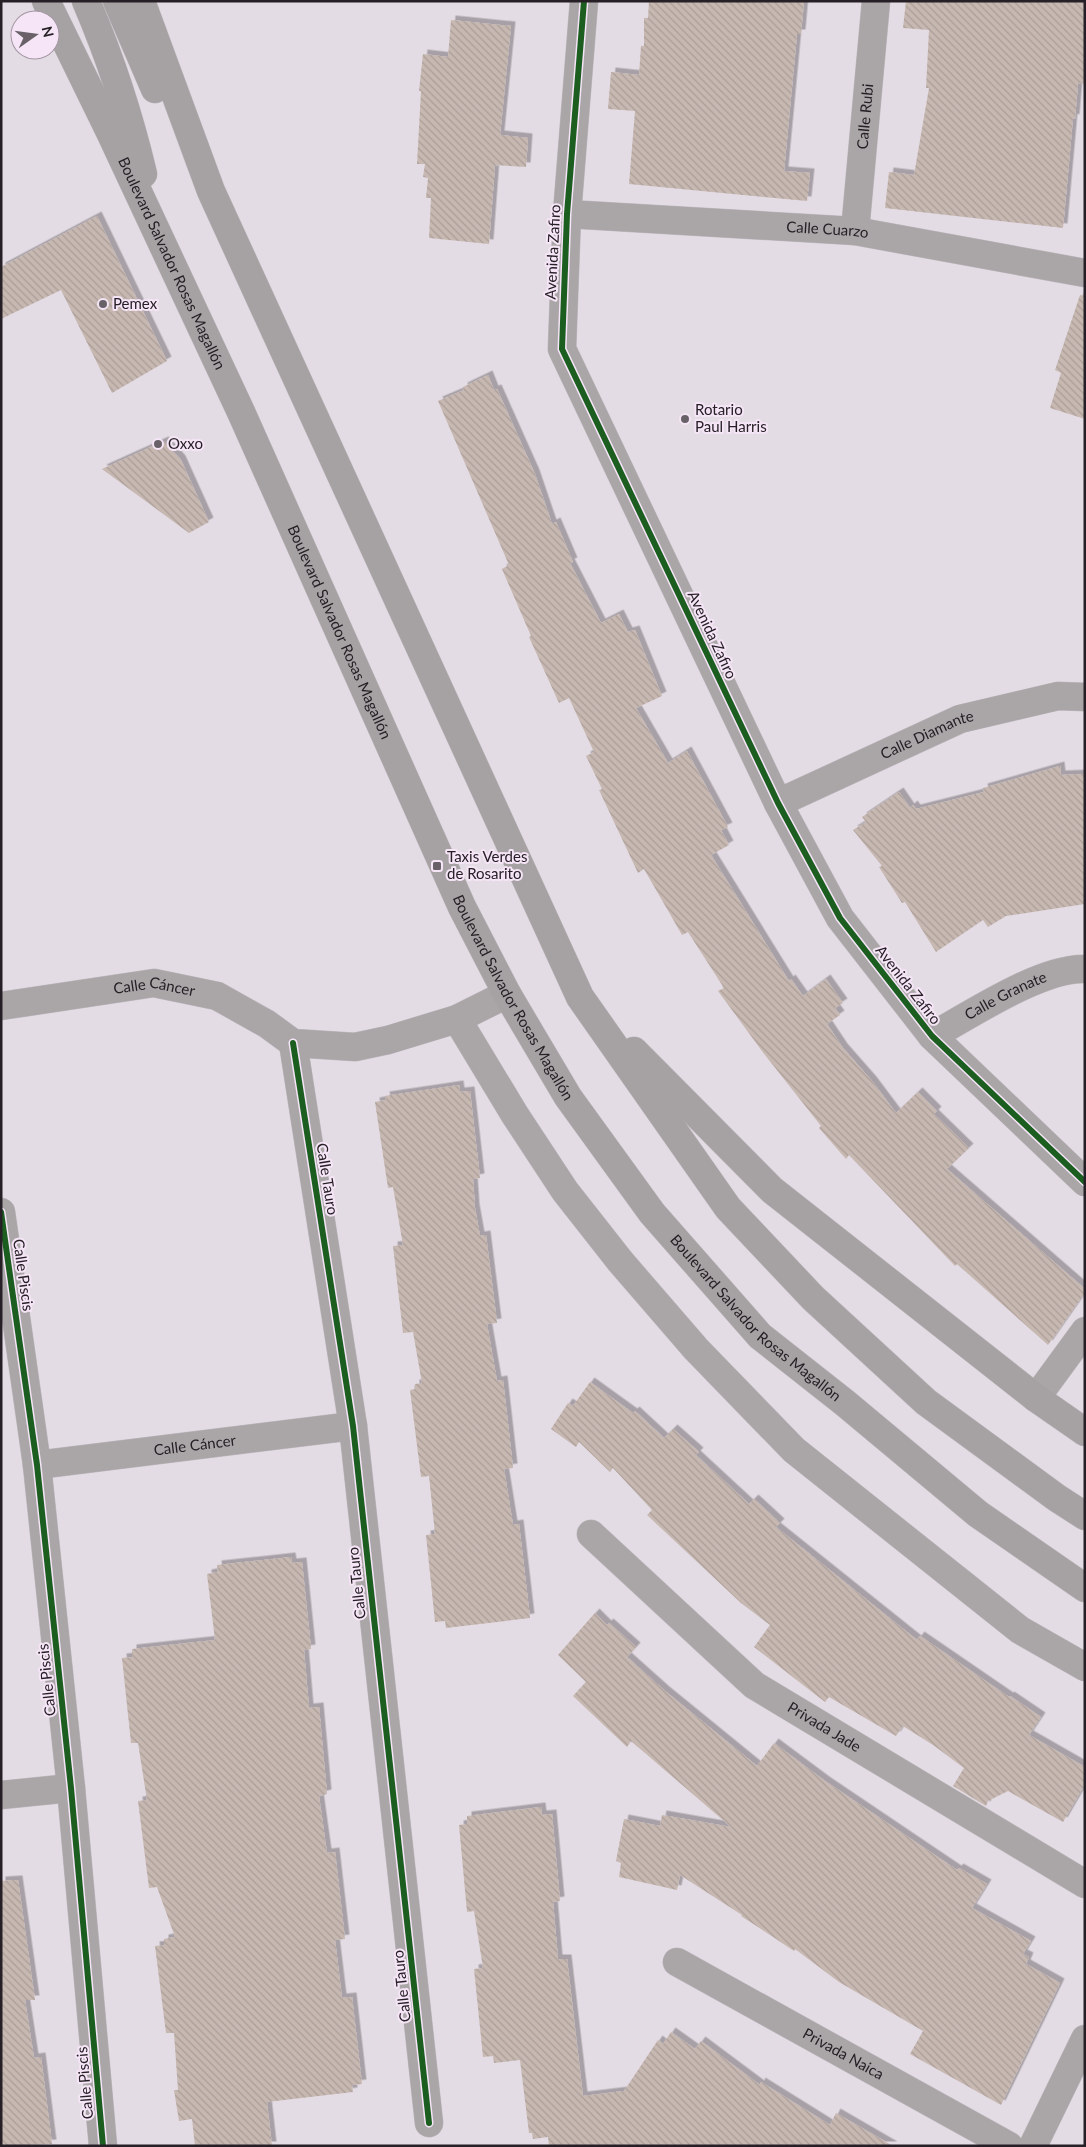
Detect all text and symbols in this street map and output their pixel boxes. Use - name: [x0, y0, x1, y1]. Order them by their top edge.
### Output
- north arrow: [10, 10, 60, 60]
- text: N: [39, 24, 58, 39]
- street label: Calle Rubi: [853, 83, 876, 150]
- street label: Boulevard Salvador Rosas Magallón: [115, 154, 230, 372]
- street label: Avenida Zafiro: [541, 204, 563, 300]
- street label: Calle Cuarzo: [786, 217, 870, 241]
- place label: Pemex: [113, 294, 158, 312]
- marker: Pemex: [97, 298, 109, 310]
- place label: Rotario Paul Harris: [695, 400, 767, 435]
- marker: Rotario Paul Harris: [679, 413, 691, 425]
- place label: Oxxo: [168, 434, 203, 452]
- marker: Oxxo: [152, 438, 164, 450]
- street label: Boulevard Salvador Rosas Magallón: [285, 522, 396, 742]
- street label: Avenida Zafiro: [685, 588, 741, 682]
- street label: Calle Diamante: [877, 706, 975, 763]
- place label: Taxis Verdes de Rosarito: [447, 847, 527, 882]
- marker: Taxis Verdes de Rosarito: [431, 860, 443, 872]
- street label: Boulevard Salvador Rosas Magallón: [450, 892, 578, 1103]
- street label: Avenida Zafiro: [872, 941, 945, 1027]
- street label: Calle Granate: [961, 967, 1049, 1023]
- street label: Calle Cáncer: [112, 972, 197, 999]
- street label: Calle Tauro: [313, 1142, 343, 1216]
- street label: Boulevard Salvador Rosas Magallón: [667, 1230, 845, 1405]
- street label: Calle Piscis: [10, 1238, 38, 1312]
- street label: Calle Cáncer: [153, 1430, 237, 1459]
- street label: Calle Tauro: [343, 1546, 369, 1620]
- street label: Calle Piscis: [33, 1643, 59, 1717]
- street label: Privada Jade: [785, 1697, 865, 1755]
- street label: Calle Tauro: [388, 1949, 414, 2023]
- street label: Privada Naica: [800, 2024, 887, 2083]
- street label: Calle Piscis: [72, 2046, 96, 2120]

